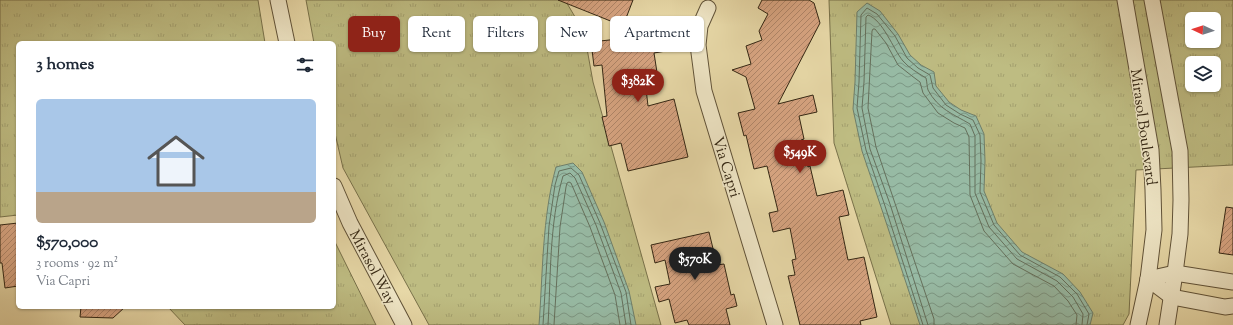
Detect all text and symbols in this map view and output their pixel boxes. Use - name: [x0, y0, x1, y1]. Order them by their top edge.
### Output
- north arrow: [1185, 12, 1221, 48]
- map controls: [1185, 12, 1221, 92]
- chip: Buy: [348, 16, 400, 52]
- chip: Rent: [408, 16, 465, 52]
- chip: Filters: [473, 16, 538, 52]
- chip: New: [546, 16, 602, 52]
- chip: Apartment: [610, 16, 704, 52]
- text: 3 homes: [36, 53, 94, 77]
- icon: filters: [294, 54, 316, 76]
- button: layers: [1185, 56, 1221, 92]
- street label: Mirasol Boulevard: [1124, 67, 1161, 187]
- pin: $382K: [610, 69, 666, 103]
- text: $382K: [621, 73, 655, 91]
- icon: home: [140, 125, 212, 197]
- street label: Via Capri: [706, 135, 745, 200]
- pin: $549K: [772, 140, 828, 174]
- text: $549K: [783, 144, 817, 162]
- street label: Mirasol Way: [343, 227, 400, 309]
- text: $570,000: [36, 231, 98, 255]
- pin: $570K: [667, 247, 723, 281]
- text: $570K: [678, 251, 712, 269]
- text: 3 rooms · 92 m²: [36, 255, 118, 273]
- text: Via Capri: [36, 273, 90, 291]

